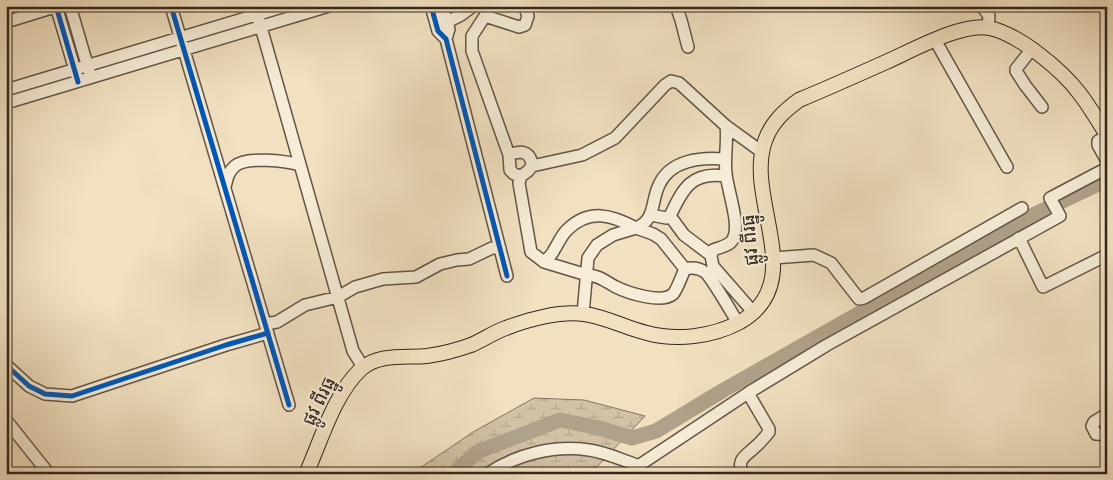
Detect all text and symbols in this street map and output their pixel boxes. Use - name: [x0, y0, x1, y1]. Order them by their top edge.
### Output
- street label: ផ្លូវ ពីរធ្នូ: [736, 213, 769, 267]
- street label: ផ្លូវ ពីរធ្នូ: [297, 372, 345, 432]

